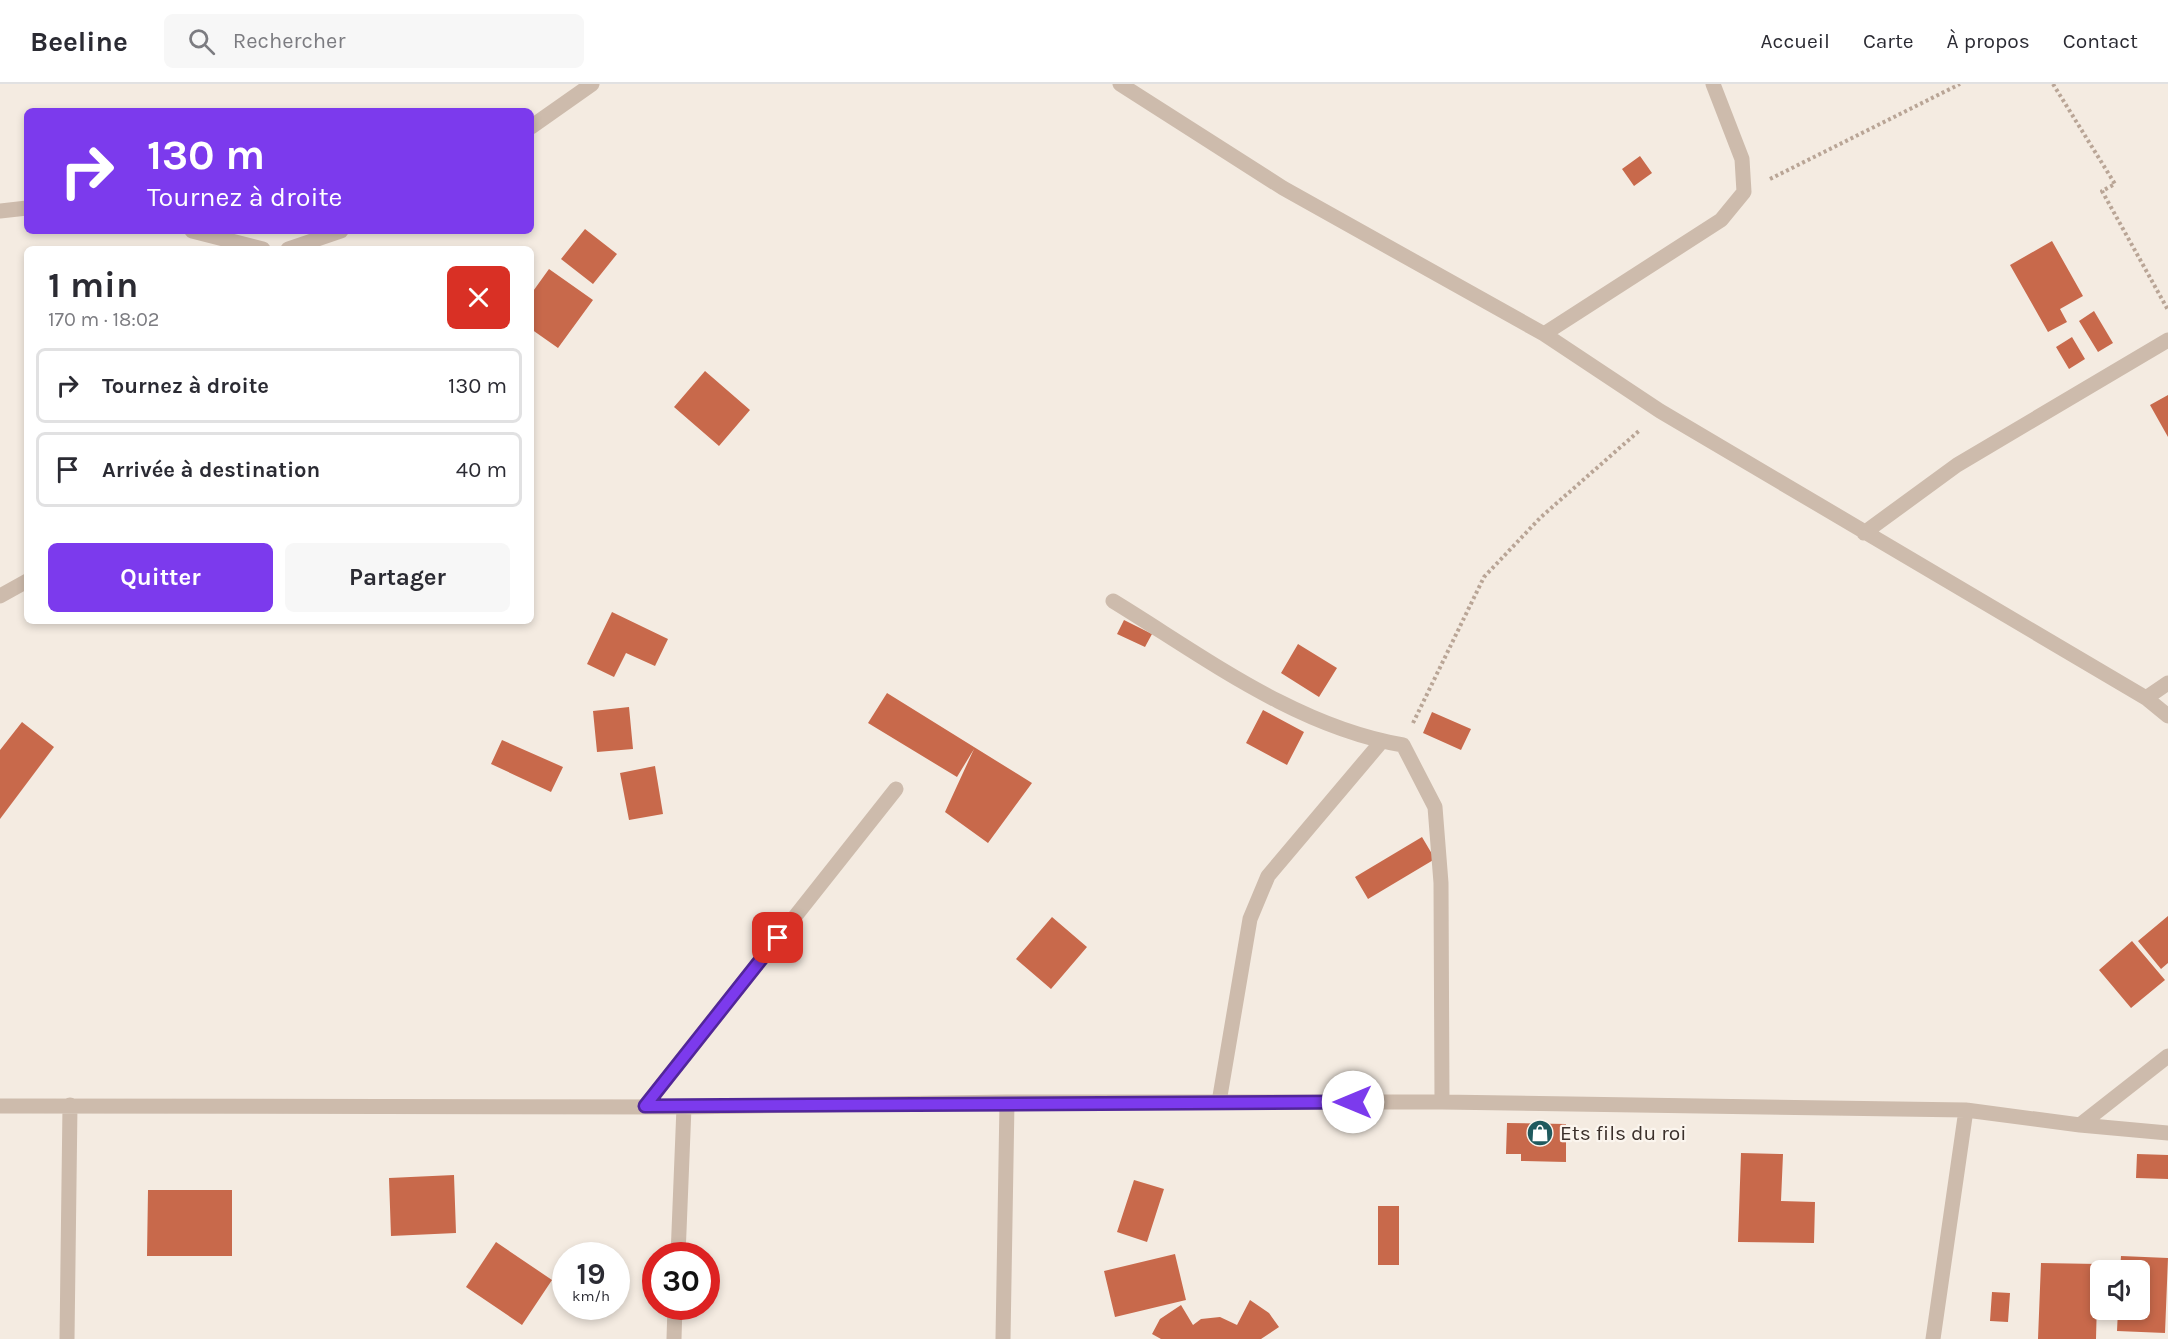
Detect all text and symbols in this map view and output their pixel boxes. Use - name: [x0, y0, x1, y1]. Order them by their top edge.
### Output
- search box: [164, 14, 584, 68]
- text: Beeline: [30, 25, 128, 58]
- icon: search: [185, 25, 218, 58]
- text: Rechercher: [233, 28, 345, 54]
- text: Accueil: [1761, 29, 1830, 53]
- text: Carte: [1863, 29, 1914, 53]
- text: À propos: [1947, 29, 2030, 53]
- text: Contact: [2063, 29, 2138, 53]
- text: 130 m: [147, 130, 265, 180]
- icon: right: [48, 132, 126, 210]
- text: Tournez à droite: [147, 181, 342, 213]
- text: 1 min: [48, 264, 138, 306]
- button: close: [447, 266, 510, 329]
- text: 170 m · 18:02: [48, 308, 159, 331]
- icon: right: [51, 369, 84, 402]
- text: Tournez à droite: [102, 373, 269, 399]
- text: 130 m: [448, 373, 507, 399]
- icon: arrive: [51, 453, 84, 486]
- text: Arrivée à destination: [102, 457, 320, 483]
- text: 40 m: [456, 457, 507, 483]
- button: Quitter: [48, 543, 273, 612]
- button: Partager: [285, 543, 510, 612]
- pin: [752, 912, 803, 963]
- icon: arrive: [761, 921, 794, 954]
- position arrow: [1321, 1070, 1385, 1134]
- shop icon: Ets fils du roi: [1525, 1118, 1555, 1148]
- place label: Ets fils du roi: [1560, 1121, 1687, 1145]
- speed limit sign: 30: [642, 1242, 720, 1320]
- text: 19: [576, 1256, 605, 1292]
- map controls: [2090, 1260, 2150, 1320]
- button: sound: [2090, 1260, 2150, 1320]
- text: km/h: [572, 1287, 610, 1305]

